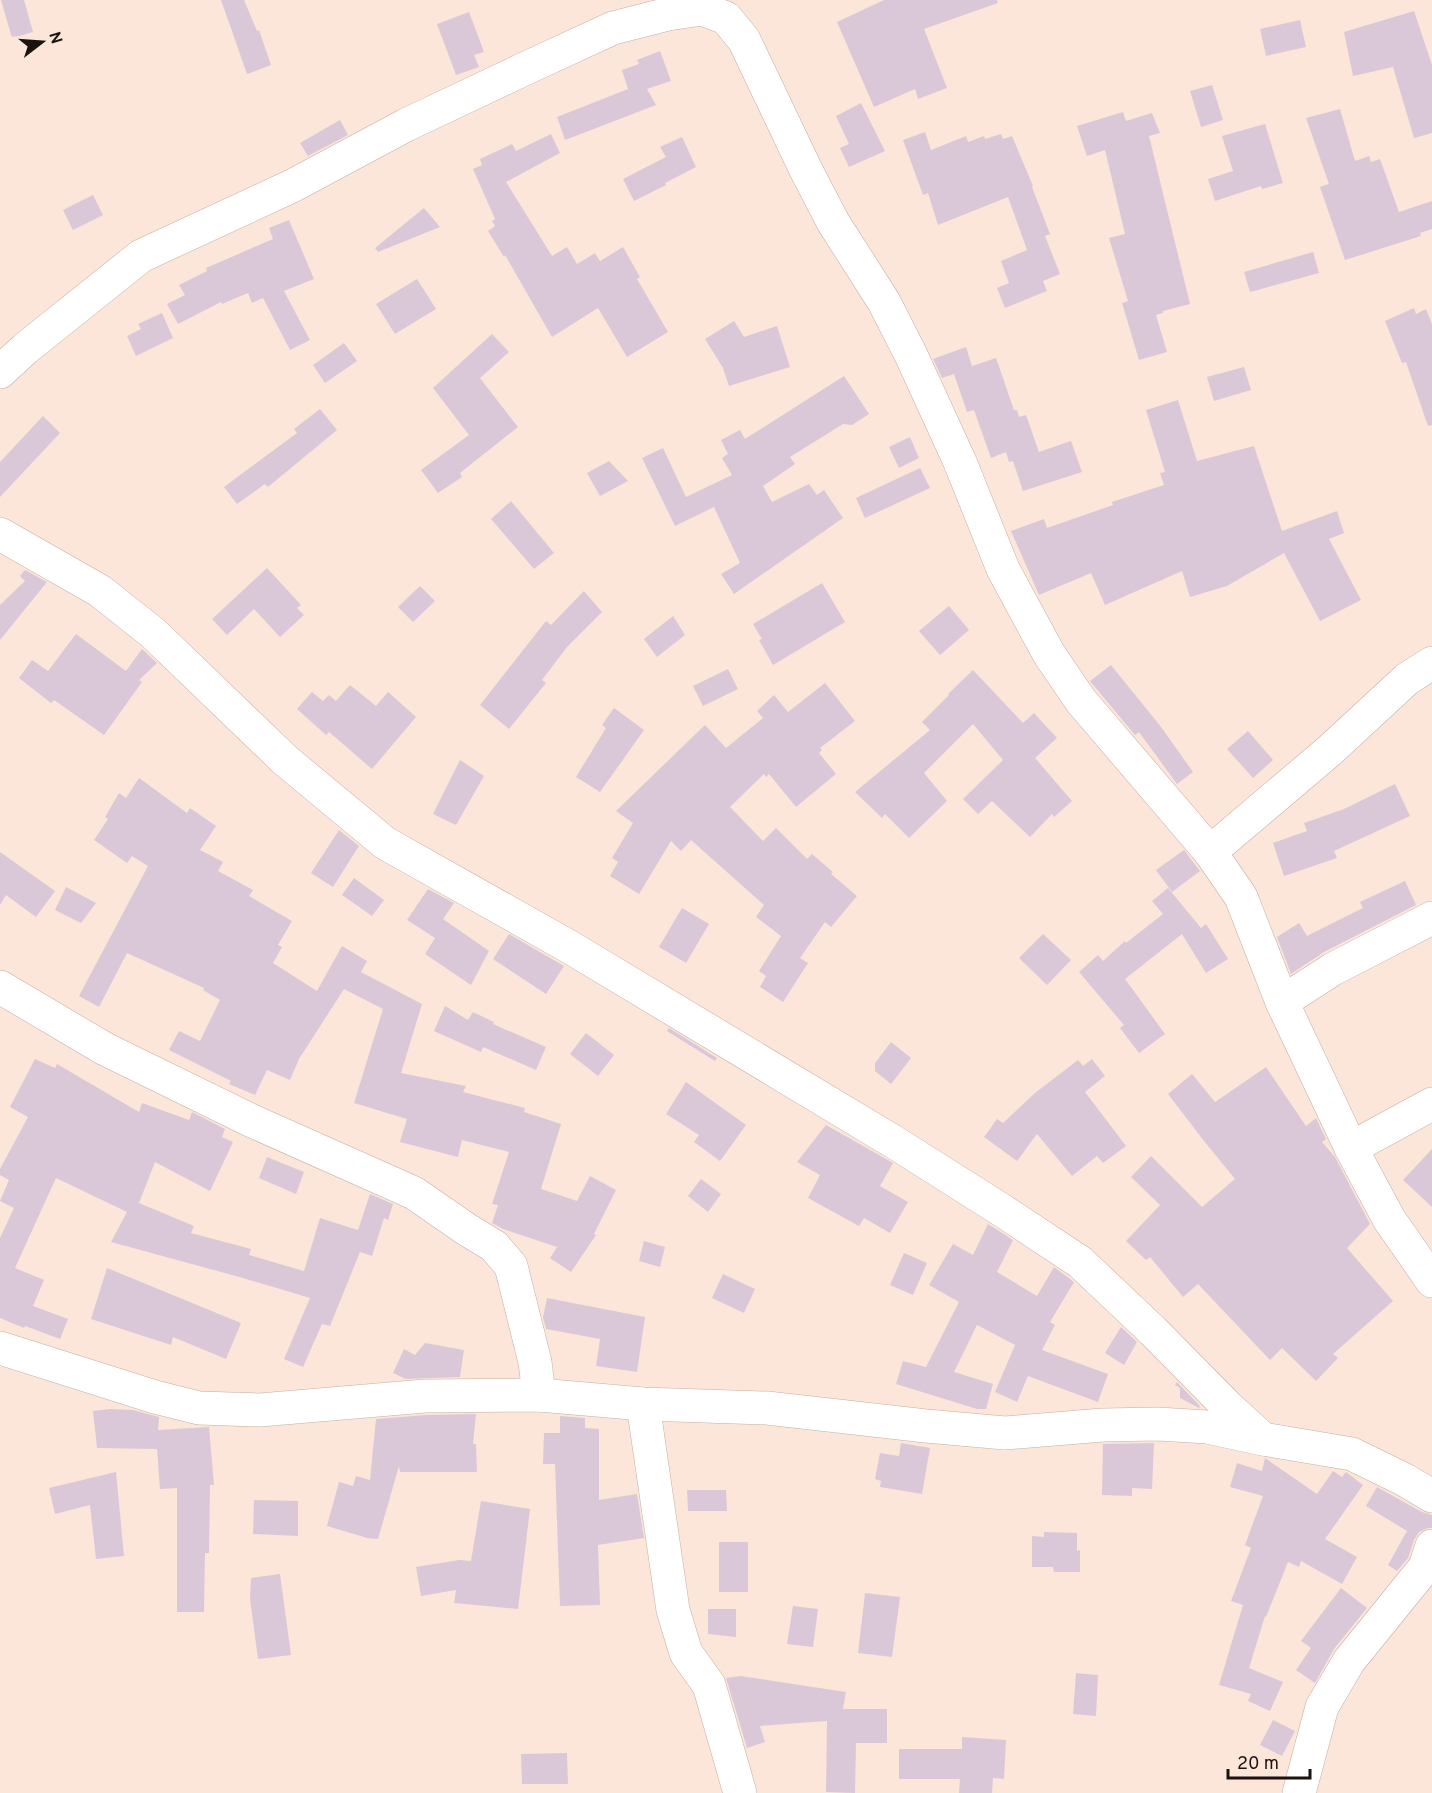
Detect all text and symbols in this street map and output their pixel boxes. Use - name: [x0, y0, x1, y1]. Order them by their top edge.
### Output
- north arrow: [12, 12, 72, 72]
- text: N: [43, 30, 66, 47]
- scale bar: [1228, 1742, 1310, 1780]
- text: 20 m: [1237, 1753, 1279, 1776]

